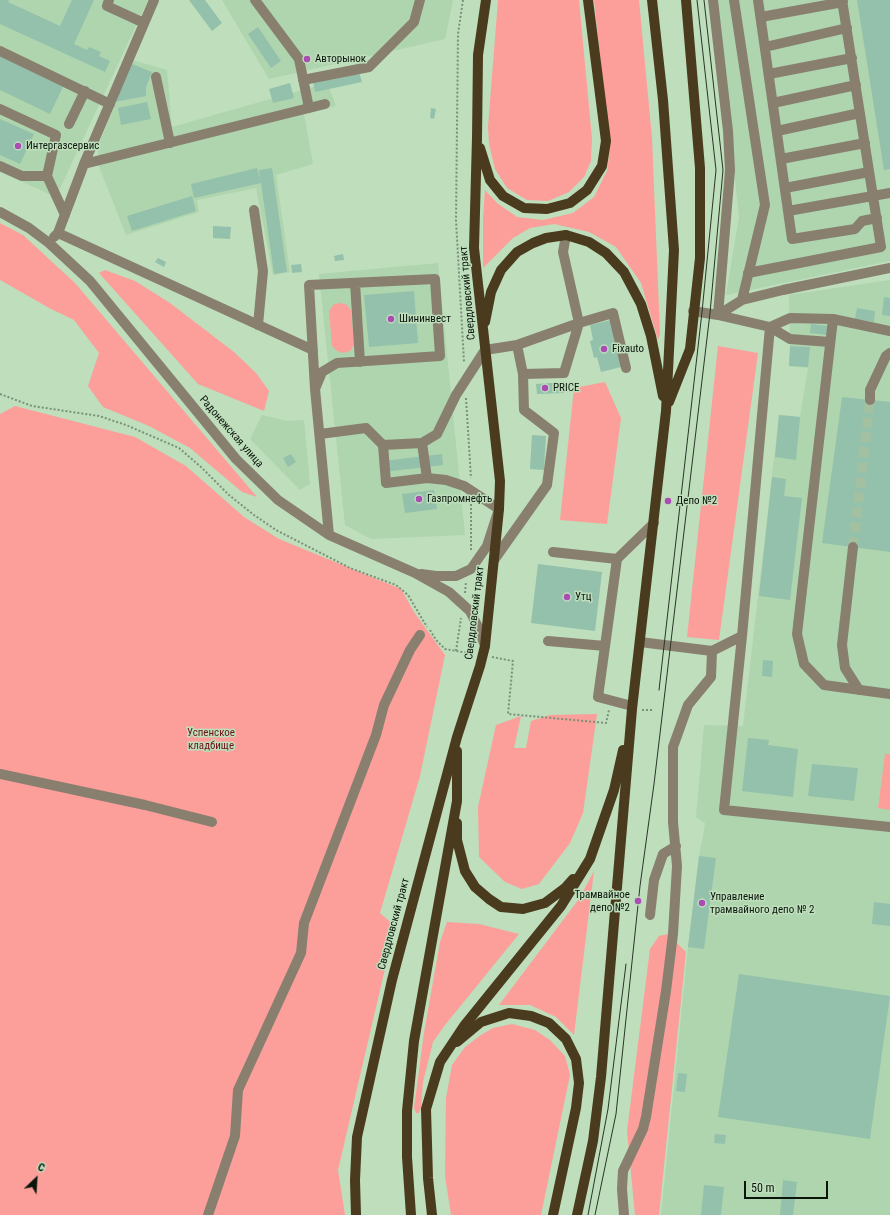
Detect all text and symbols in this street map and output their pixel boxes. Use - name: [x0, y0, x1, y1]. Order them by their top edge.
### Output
- place label: Авторынок: [315, 52, 366, 66]
- marker: Авторынок: [302, 54, 312, 64]
- place label: Интергазсервис: [26, 139, 99, 153]
- marker: Интергазсервис: [13, 141, 23, 151]
- street label: Свердловский тракт: [457, 245, 479, 341]
- place label: Шининвест: [399, 312, 451, 326]
- marker: Шининвест: [386, 314, 396, 324]
- place label: Fixauto: [612, 342, 644, 356]
- marker: Fixauto: [599, 344, 609, 354]
- place label: PRICE: [553, 381, 579, 395]
- marker: PRICE: [540, 383, 550, 393]
- street label: Радонежская улица: [196, 393, 266, 471]
- place label: Газпромнефть: [427, 492, 492, 506]
- marker: Газпромнефть: [414, 494, 424, 504]
- place label: Депо №2: [676, 494, 717, 508]
- marker: Депо №2: [663, 496, 673, 506]
- street label: Свердловский тракт: [463, 565, 487, 661]
- place label: Утц: [575, 590, 591, 604]
- marker: Утц: [562, 592, 572, 602]
- park label: Успенское кладбище: [187, 726, 235, 752]
- street label: Свердловский тракт: [375, 877, 413, 971]
- place label: Трамвайное депо №2: [574, 888, 630, 914]
- place label: Управление трамвайного депо № 2: [710, 890, 814, 916]
- marker: Трамвайное депо №2: [633, 896, 643, 906]
- marker: Управление трамвайного депо № 2: [697, 898, 707, 908]
- north arrow: [16, 1159, 56, 1199]
- text: С: [36, 1160, 47, 1175]
- scale bar: [746, 1173, 830, 1199]
- text: 50 m: [751, 1181, 775, 1195]

